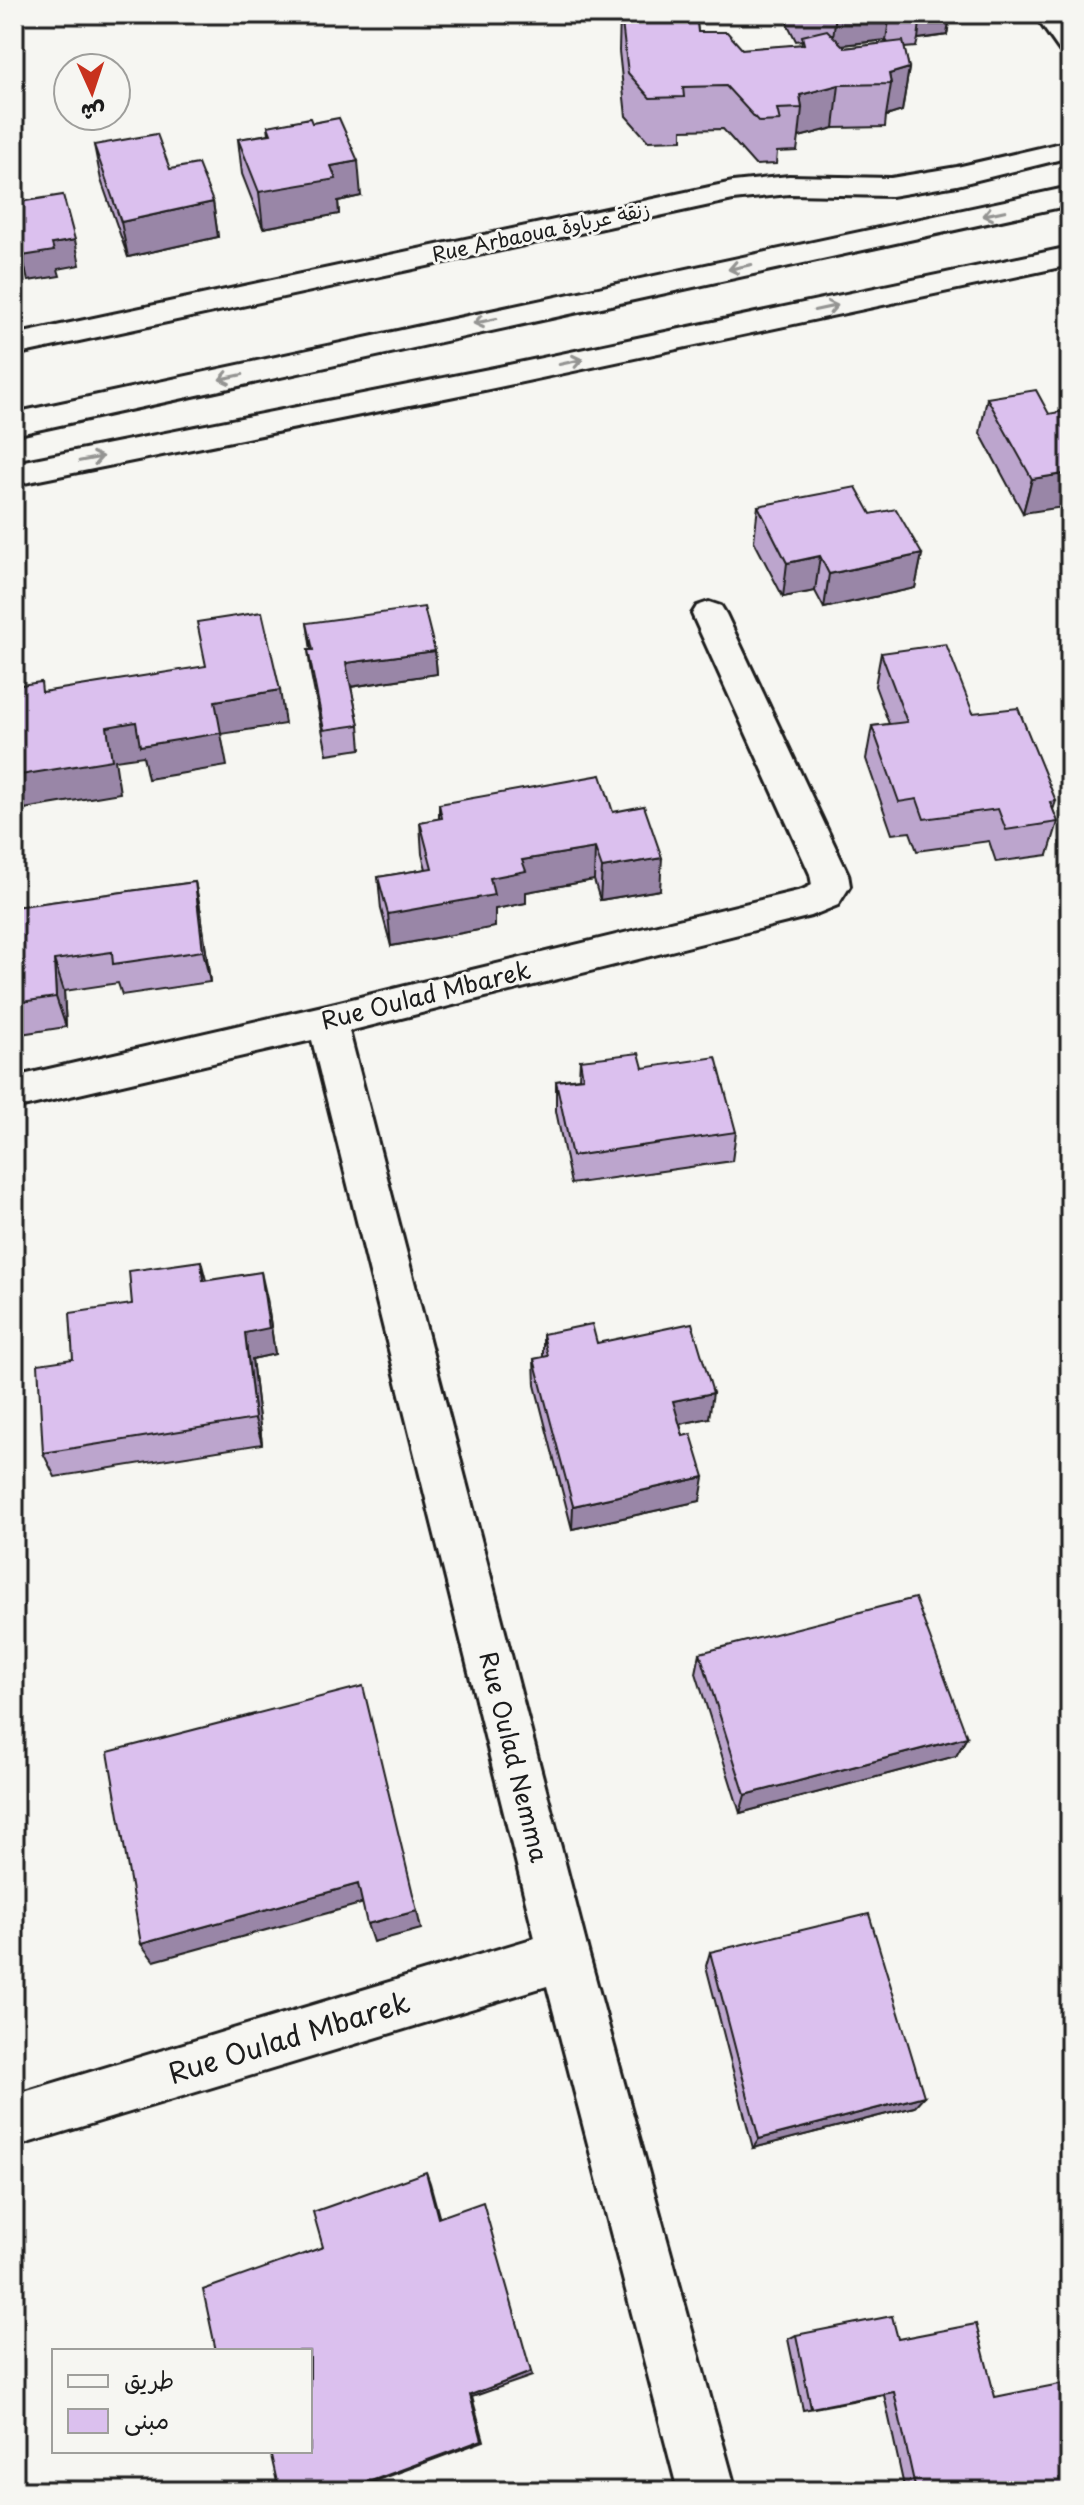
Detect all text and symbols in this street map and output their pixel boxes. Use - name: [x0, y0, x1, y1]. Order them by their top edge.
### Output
- north arrow: [52, 52, 132, 132]
- text: ش: [80, 96, 106, 131]
- street label: Rue Arbaoua زنقة عرباوة: [429, 193, 652, 269]
- one-way arrow: [981, 206, 1007, 221]
- one-way arrow: [727, 260, 753, 275]
- one-way arrow: [813, 300, 838, 315]
- one-way arrow: [473, 315, 499, 330]
- one-way arrow: [558, 354, 584, 369]
- one-way arrow: [219, 370, 244, 385]
- one-way arrow: [77, 451, 103, 466]
- street label: Rue Oulad Mbarek: [317, 951, 534, 1037]
- street label: Rue Oulad Nemma: [471, 1647, 559, 1866]
- street label: Rue Oulad Mbarek: [162, 1979, 415, 2094]
- legend: [52, 2349, 312, 2453]
- text: طريق: [124, 2361, 174, 2397]
- text: مبنى: [124, 2401, 169, 2437]

